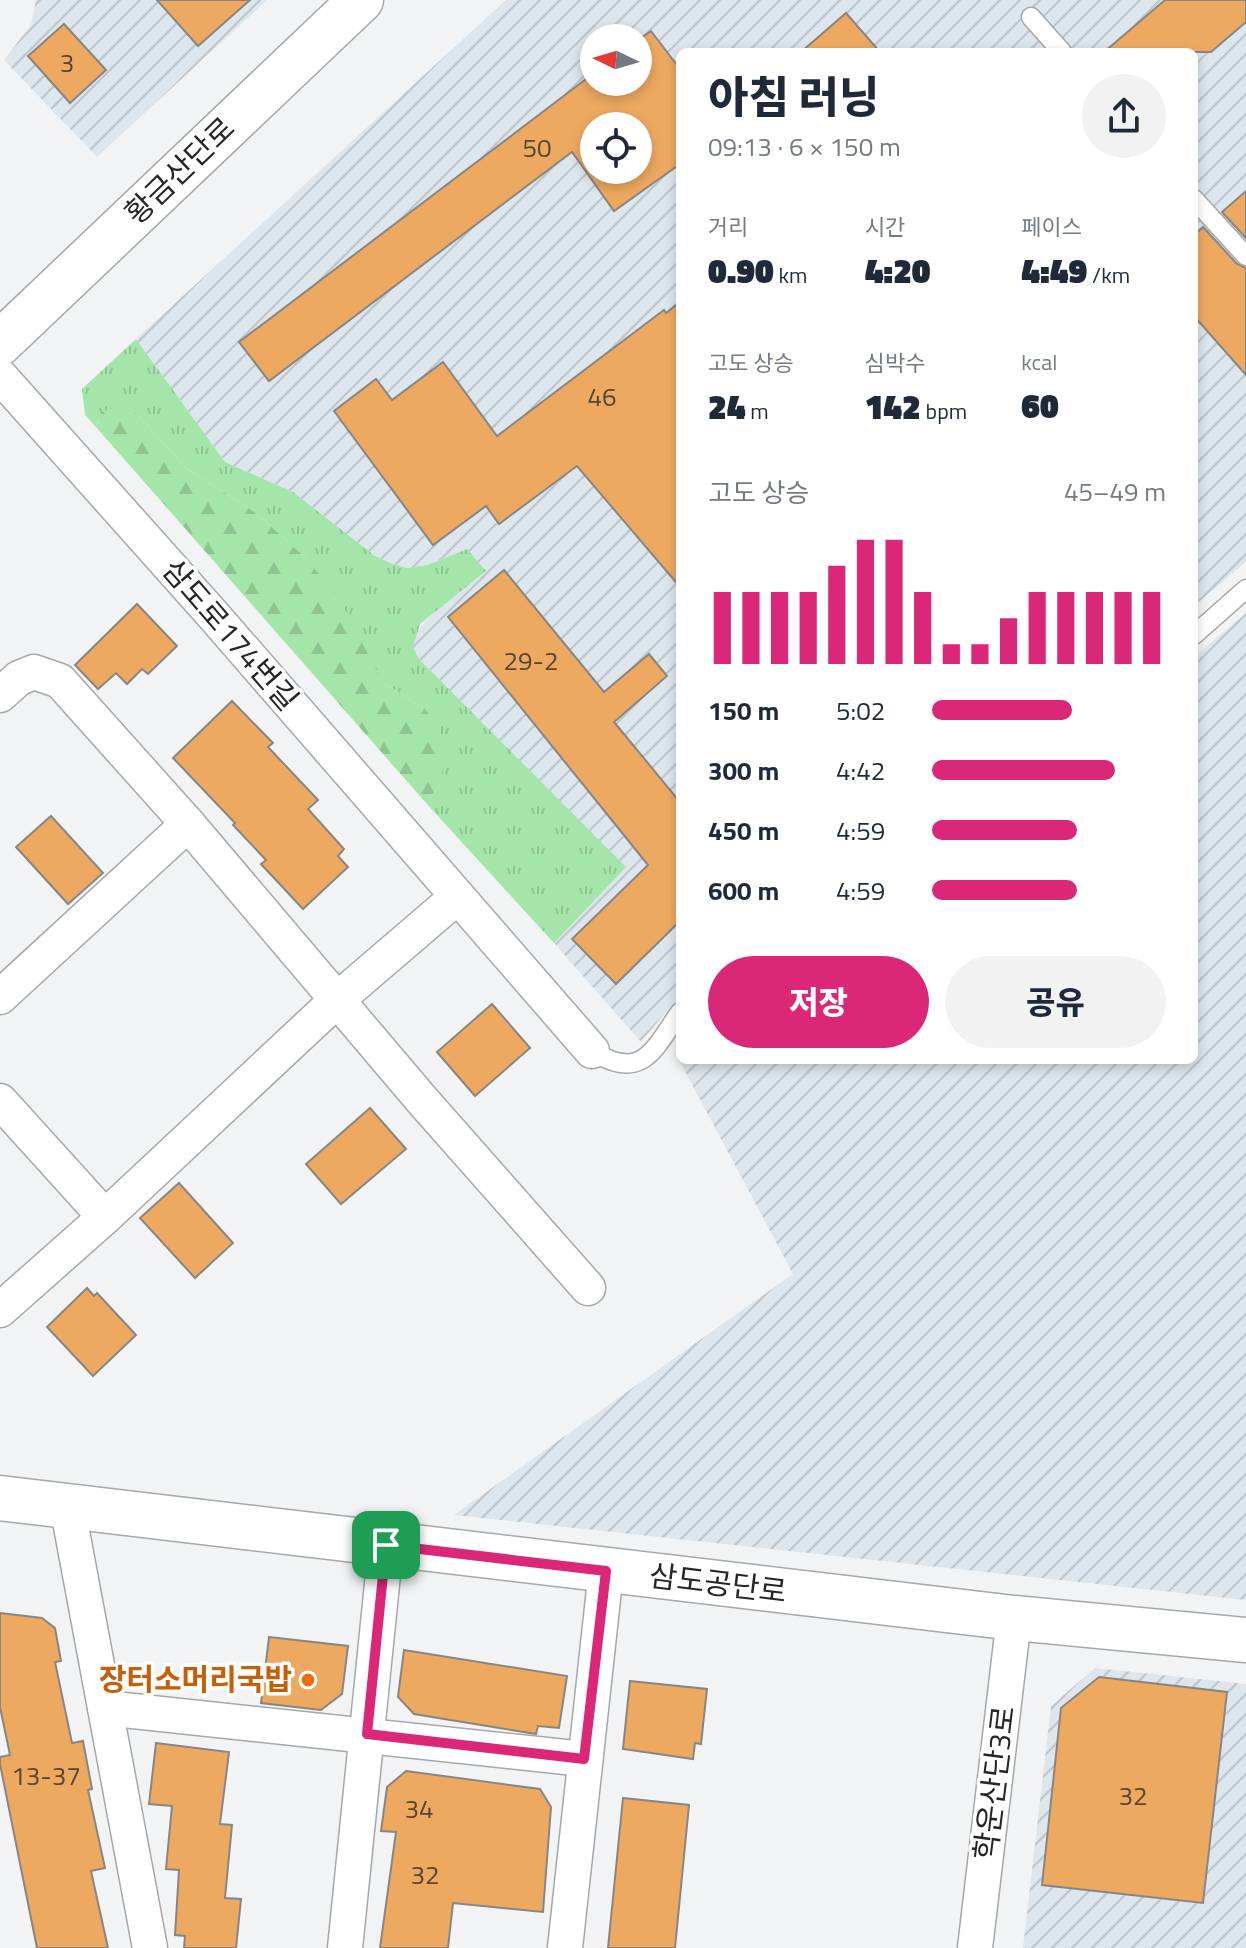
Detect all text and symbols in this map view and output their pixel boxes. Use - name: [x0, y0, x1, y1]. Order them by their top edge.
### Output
- north arrow: [580, 24, 652, 96]
- map controls: [580, 24, 652, 184]
- house number: 3: [60, 43, 74, 82]
- text: 아침 러닝: [708, 63, 879, 130]
- button: share: [1082, 74, 1166, 158]
- street label: 황금산단로: [114, 106, 245, 235]
- button: locate: [580, 112, 652, 184]
- text: 09:13 · 6 × 150 m: [708, 127, 901, 166]
- house number: 50: [522, 128, 552, 167]
- text: 거리: [708, 210, 748, 244]
- text: 시간: [865, 210, 905, 244]
- text: 페이스: [1021, 210, 1082, 244]
- text: 0.90: [708, 244, 774, 296]
- text: 4:20: [865, 244, 931, 296]
- text: 4:49: [1021, 244, 1087, 296]
- text: km: [774, 258, 807, 292]
- text: /km: [1087, 258, 1130, 292]
- text: kcal: [1021, 345, 1057, 379]
- text: 고도 상승: [708, 346, 794, 380]
- text: 심박수: [865, 346, 925, 380]
- house number: 46: [587, 377, 617, 416]
- text: 60: [1021, 379, 1059, 431]
- text: 24: [708, 380, 745, 432]
- text: 142: [865, 380, 921, 432]
- text: m: [745, 394, 769, 428]
- text: bpm: [921, 394, 967, 428]
- text: 45–49 m: [1064, 472, 1166, 511]
- text: 고도 상승: [708, 473, 809, 512]
- street label: 삼도로174번길: [152, 548, 310, 721]
- house number: 29-2: [503, 641, 559, 680]
- text: 150 m: [708, 691, 779, 730]
- text: 5:02: [836, 691, 885, 730]
- text: 300 m: [708, 751, 779, 790]
- text: 4:42: [836, 751, 885, 790]
- text: 450 m: [708, 811, 779, 850]
- text: 4:59: [836, 811, 885, 850]
- text: 600 m: [708, 871, 779, 910]
- text: 4:59: [836, 871, 885, 910]
- button: 저장: [708, 956, 929, 1048]
- button: 공유: [945, 956, 1166, 1048]
- pin: [352, 1511, 420, 1579]
- icon: arrive: [364, 1523, 408, 1567]
- street label: 삼도공단로: [647, 1552, 789, 1614]
- place label: 장터소머리국밥: [99, 1656, 292, 1702]
- marker: 장터소머리국밥: [299, 1671, 317, 1689]
- street label: 학운산단3로: [962, 1703, 1026, 1863]
- house number: 13-37: [11, 1756, 81, 1795]
- house number: 32: [1118, 1776, 1148, 1815]
- house number: 34: [404, 1789, 434, 1828]
- house number: 32: [410, 1855, 440, 1894]

